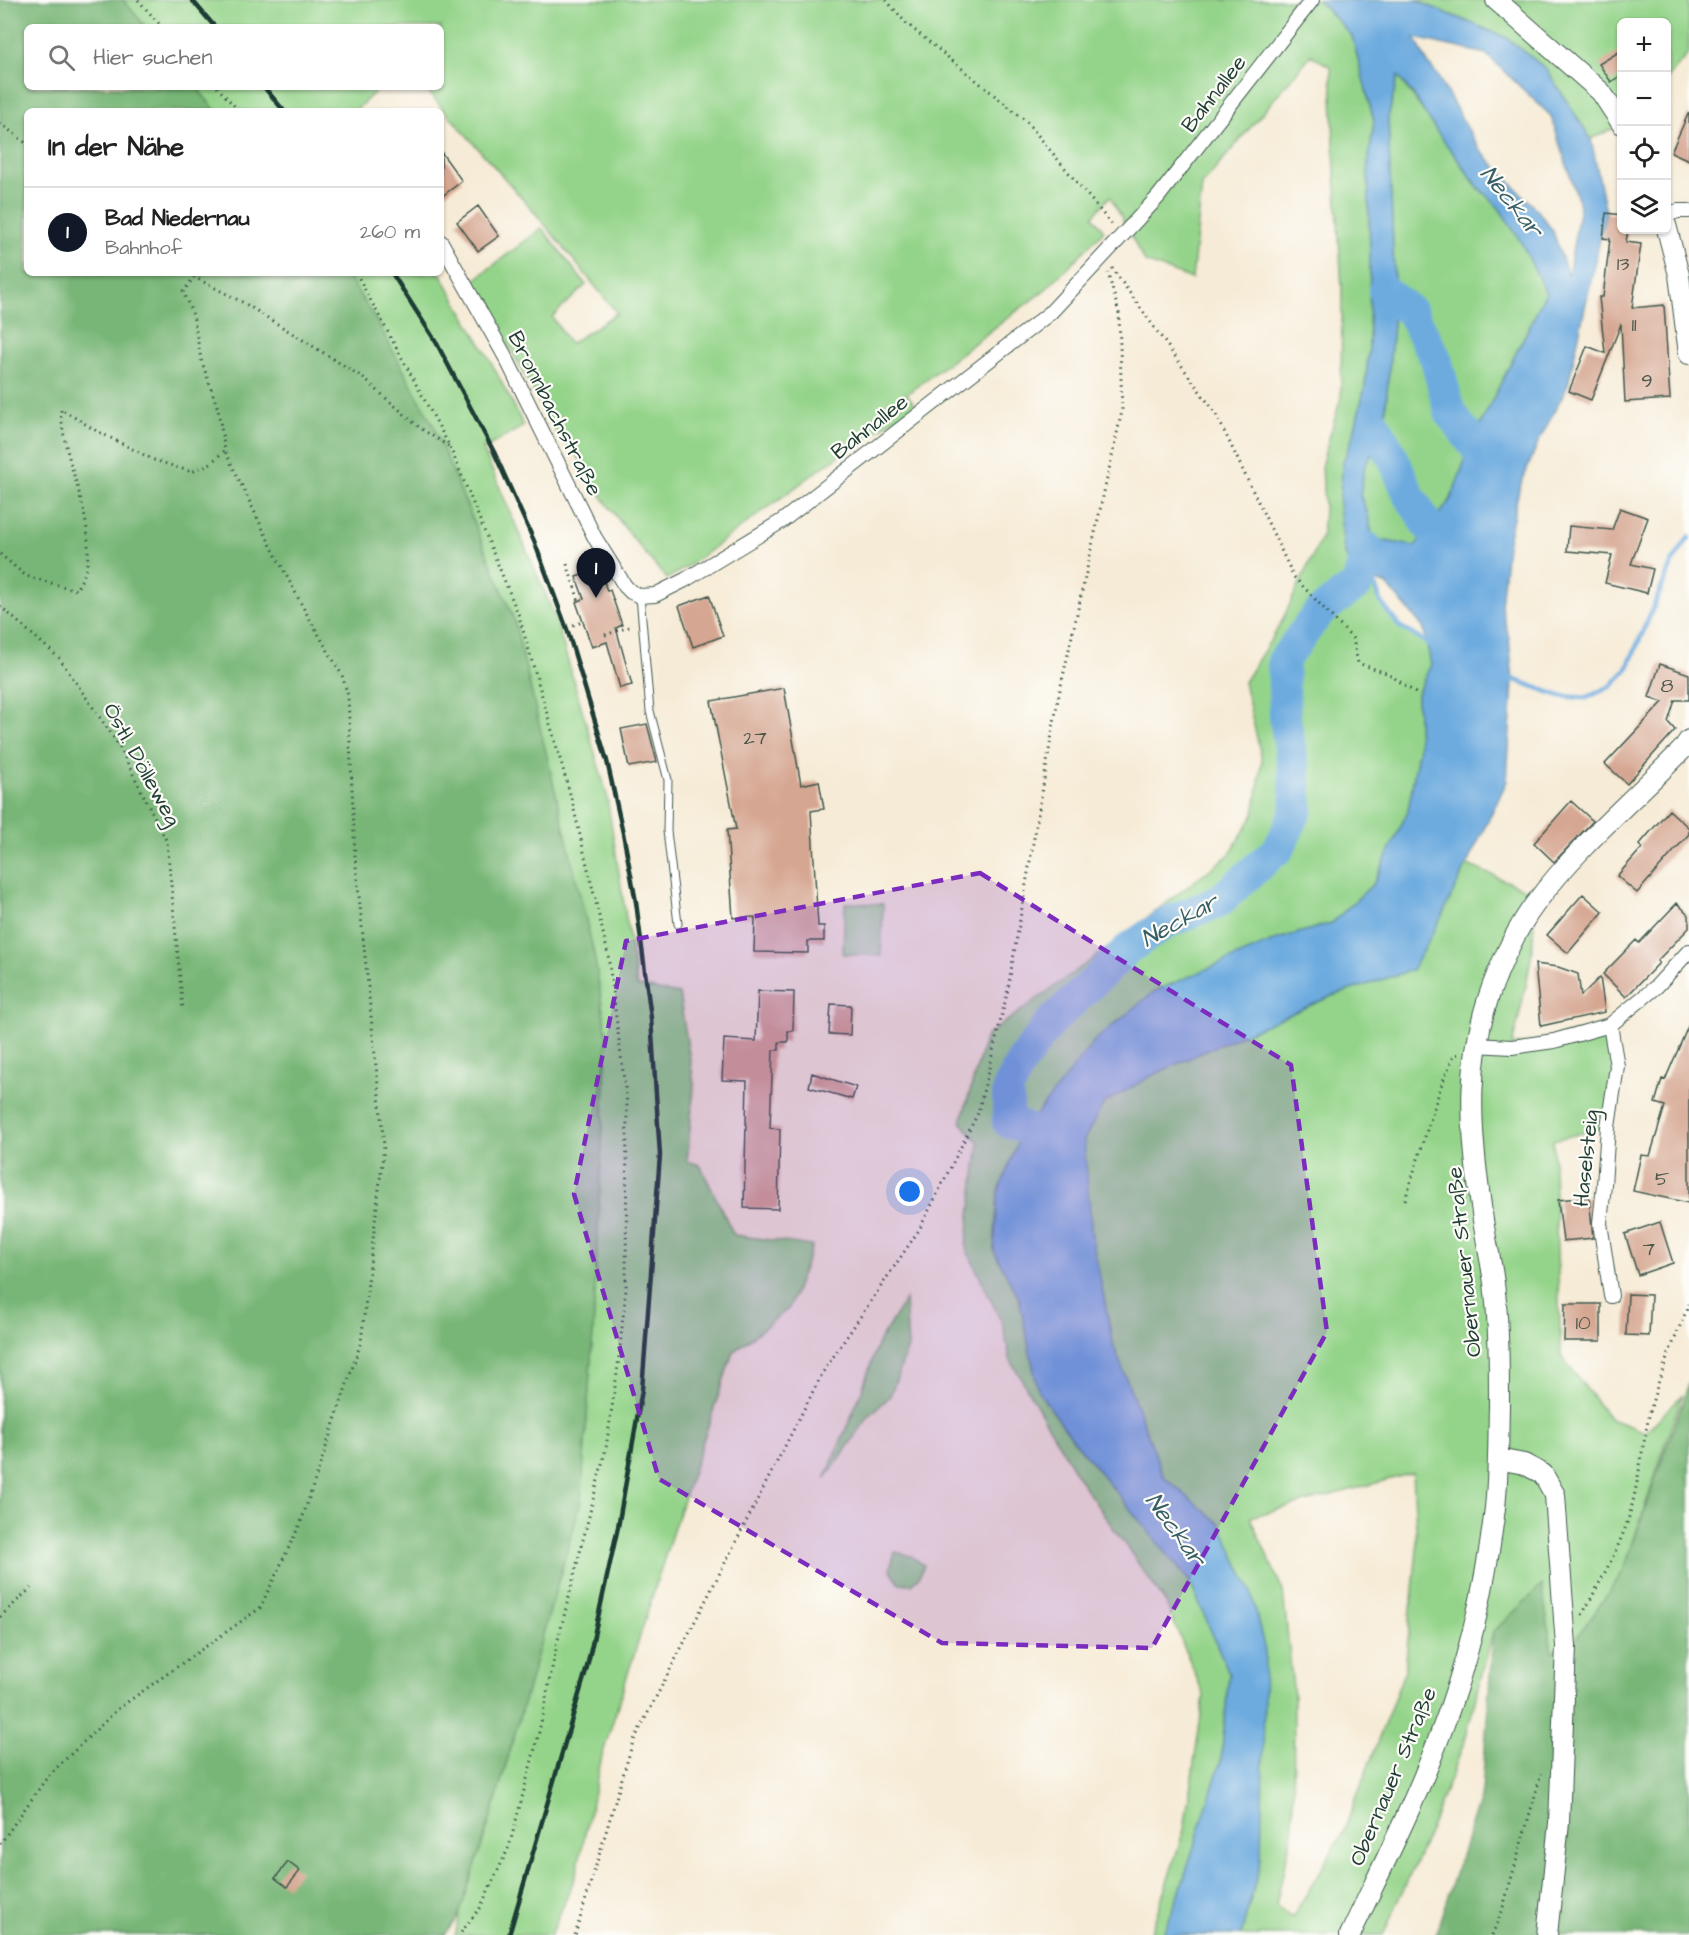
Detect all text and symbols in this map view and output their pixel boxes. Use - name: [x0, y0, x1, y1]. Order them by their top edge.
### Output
- map controls: [1617, 18, 1671, 234]
- button: +: [1617, 18, 1671, 72]
- search box: [24, 24, 444, 90]
- icon: search: [45, 41, 78, 74]
- text: Hier suchen: [93, 42, 212, 73]
- street label: Bahnallee: [1174, 49, 1254, 139]
- button: −: [1617, 72, 1671, 126]
- button: locate: [1617, 126, 1671, 180]
- text: In der Nähe: [48, 129, 184, 165]
- water label: Neckar: [1472, 159, 1552, 247]
- button: layers: [1617, 180, 1671, 234]
- text: Bad Niedernau: [105, 203, 250, 234]
- text: 1: [66, 218, 69, 246]
- text: 260 m: [360, 218, 420, 246]
- text: Bahnhof: [105, 234, 182, 262]
- house number: 13: [1617, 250, 1629, 278]
- house number: 11: [1631, 311, 1637, 339]
- street label: Bronnbachstraße: [500, 326, 610, 502]
- house number: 9: [1641, 367, 1653, 395]
- street label: Bahnallee: [825, 387, 915, 467]
- pin: 1: [576, 548, 616, 598]
- house number: 8: [1661, 672, 1674, 700]
- street label: Östl. Dölleweg: [94, 697, 188, 832]
- house number: 27: [743, 724, 767, 752]
- water label: Neckar: [1135, 884, 1227, 956]
- street label: Haselsteig: [1566, 1108, 1608, 1208]
- street label: Obernauer Straße: [1439, 1165, 1490, 1359]
- house number: 5: [1655, 1165, 1669, 1193]
- your location: [895, 1177, 924, 1206]
- house number: 7: [1643, 1235, 1655, 1263]
- house number: 10: [1575, 1309, 1591, 1337]
- water label: Neckar: [1137, 1486, 1215, 1576]
- street label: Obernauer Straße: [1342, 1682, 1445, 1871]

